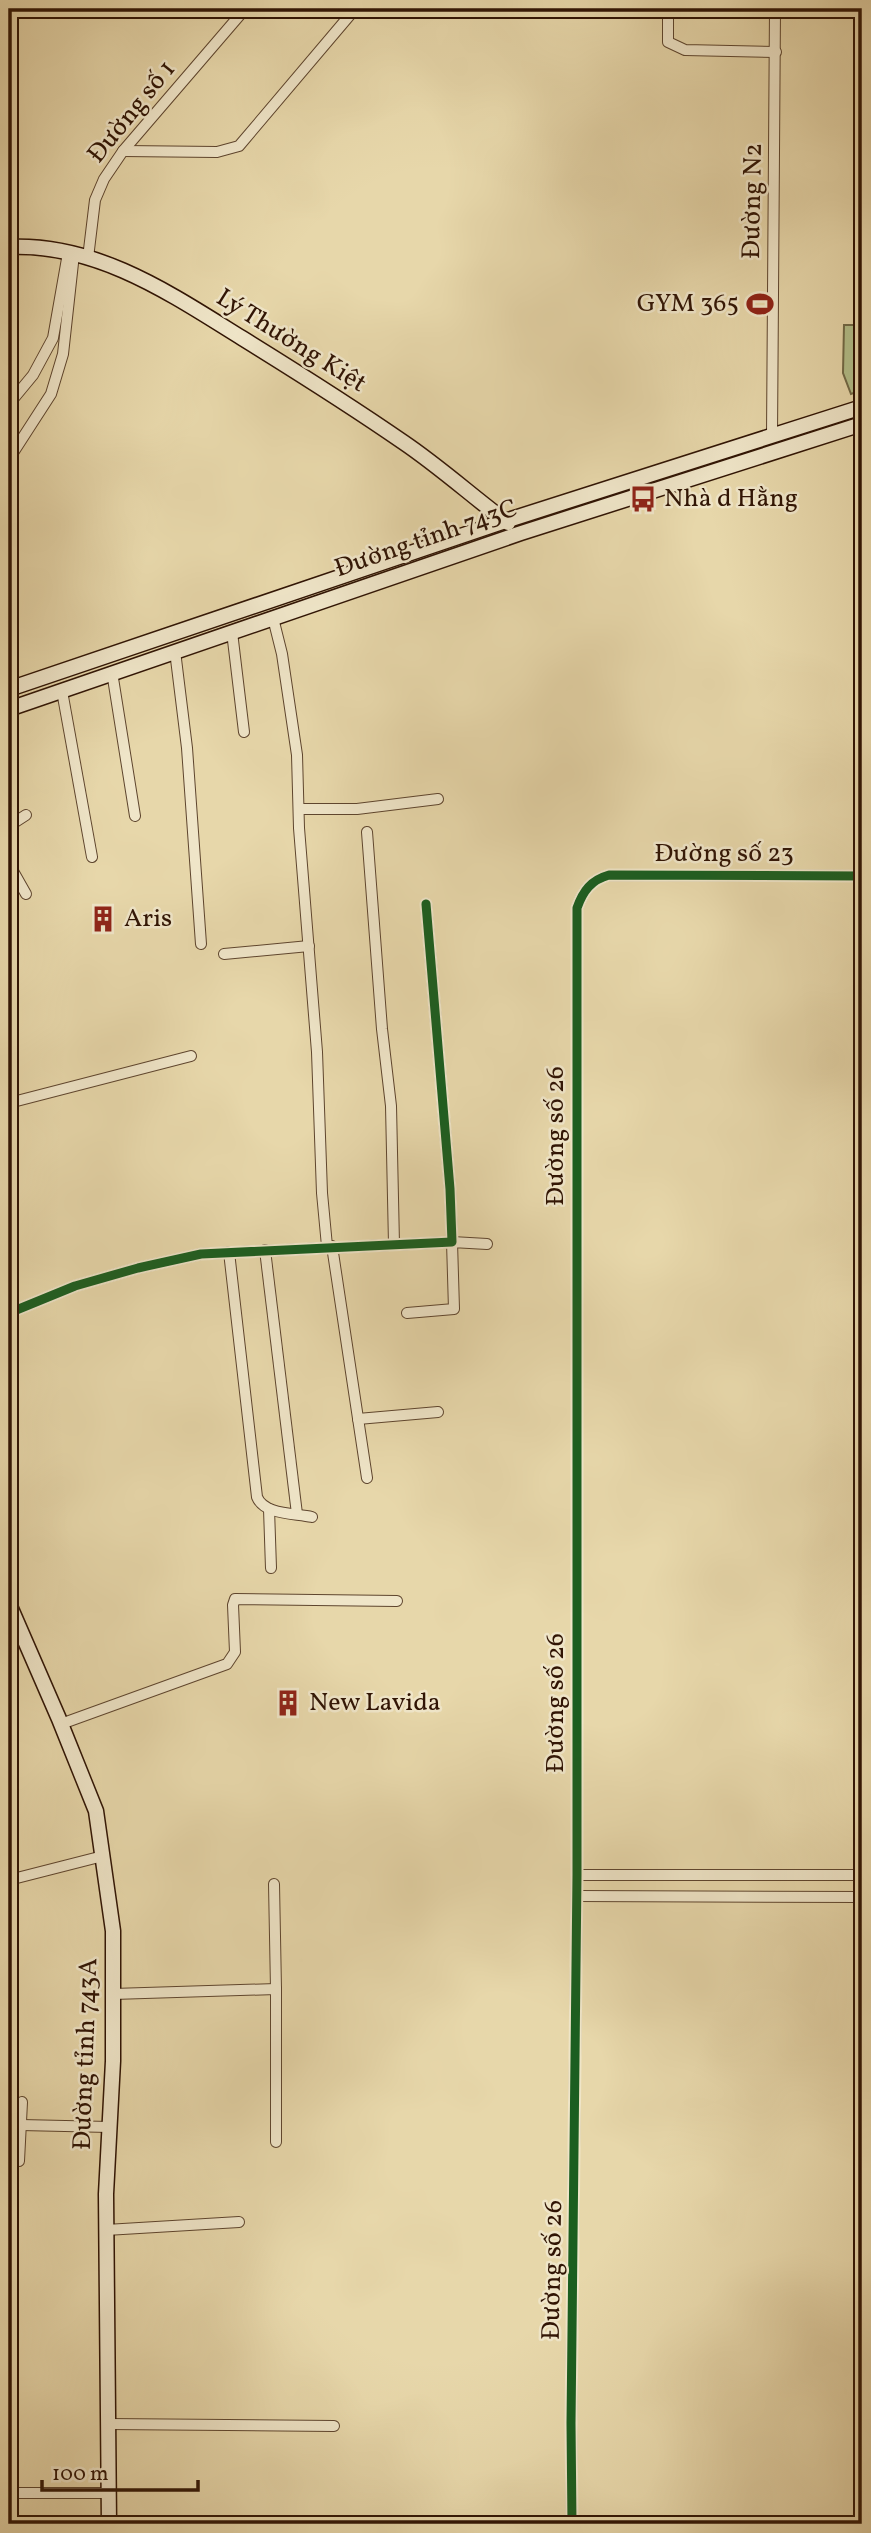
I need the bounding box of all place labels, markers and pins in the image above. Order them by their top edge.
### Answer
place label: GYM 365 [637,286,739,322]
sports icon: GYM 365 [745,289,775,319]
place label: Nhà d Hằng [664,481,798,517]
bus stop icon: Nhà d Hằng [628,484,658,514]
place label: Aris [124,901,172,937]
building icon: Aris [88,904,118,934]
place label: New Lavida [309,1685,441,1721]
building icon: New Lavida [273,1688,303,1718]

